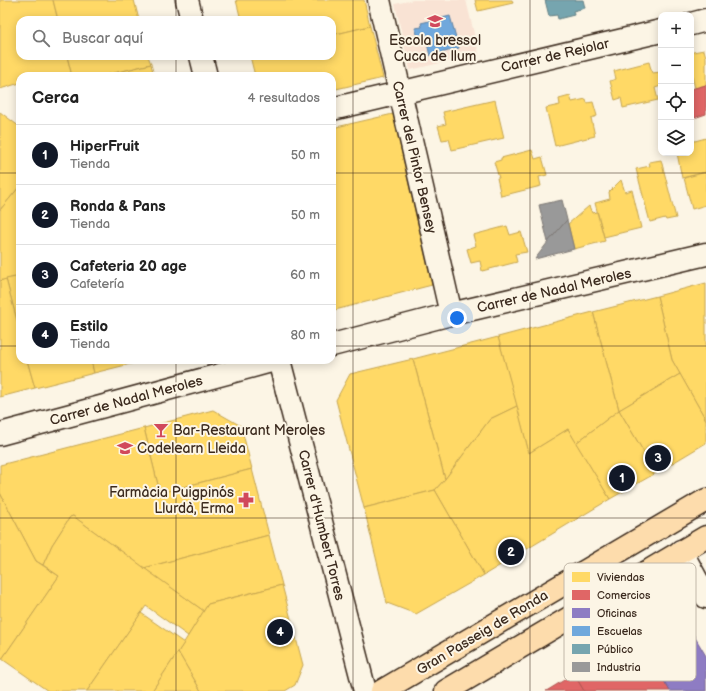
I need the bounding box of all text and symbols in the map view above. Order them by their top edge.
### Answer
school or university icon: Escola bressol Cuca de llum [426,12,444,30]
map controls [658,12,694,156]
button: + [658,12,694,48]
search box [16,16,336,60]
icon: search [30,27,52,49]
text: Buscar aquí [62,29,143,48]
place label: Escola bressol Cuca de llum [389,32,481,65]
street label: Carrer de Rejolar [499,35,612,76]
button: − [658,48,694,84]
street label: Carrer del Pintor Bensey [389,79,440,236]
button: locate [658,84,694,120]
text: Cerca [32,88,79,108]
text: 4 resultados [248,90,320,106]
button: layers [658,120,694,156]
text: HiperFruit [70,137,139,156]
text: 1 [42,147,48,163]
text: 50 m [291,147,320,163]
text: Tienda [70,156,110,172]
text: Ronda & Pans [70,197,166,216]
text: 2 [41,207,49,223]
text: 50 m [291,207,320,223]
text: Tienda [70,216,110,232]
text: Cafeteria 20 age [70,257,187,276]
street label: Carrer de Nadal Meroles [475,264,633,316]
text: 3 [41,267,49,283]
text: 60 m [290,267,320,283]
text: Cafetería [70,276,124,292]
your location [447,308,467,328]
text: Estilo [70,317,108,336]
text: 4 [41,327,49,343]
text: 80 m [291,327,320,343]
text: Tienda [70,336,110,352]
street label: Carrer de Nadal Meroles [48,372,205,429]
bar icon: Bar-Restaurant Meroles [152,421,170,439]
place label: Bar-Restaurant Meroles [173,422,325,439]
school or university icon: Codelearn Lleida [116,439,134,457]
place label: Codelearn Lleida [137,440,246,457]
pin: 3 [645,443,671,473]
street label: Carrer d'Humbert Torres [295,448,348,602]
pin: 1 [609,463,635,493]
place label: Farmàcia Puigpinós Llurdà, Erma [109,484,234,517]
pharmacy icon: Farmàcia Puigpinós Llurdà, Erma [237,491,255,509]
pin: 2 [498,537,524,567]
legend [564,563,696,681]
text: Viviendas [597,571,645,584]
street label: Gran Passeig de Ronda [414,586,551,678]
text: Comercios [597,589,651,602]
text: Oficinas [597,607,638,620]
pin: 4 [267,617,293,647]
text: Escuelas [597,625,643,638]
text: Público [597,643,633,656]
text: Industria [597,661,641,674]

